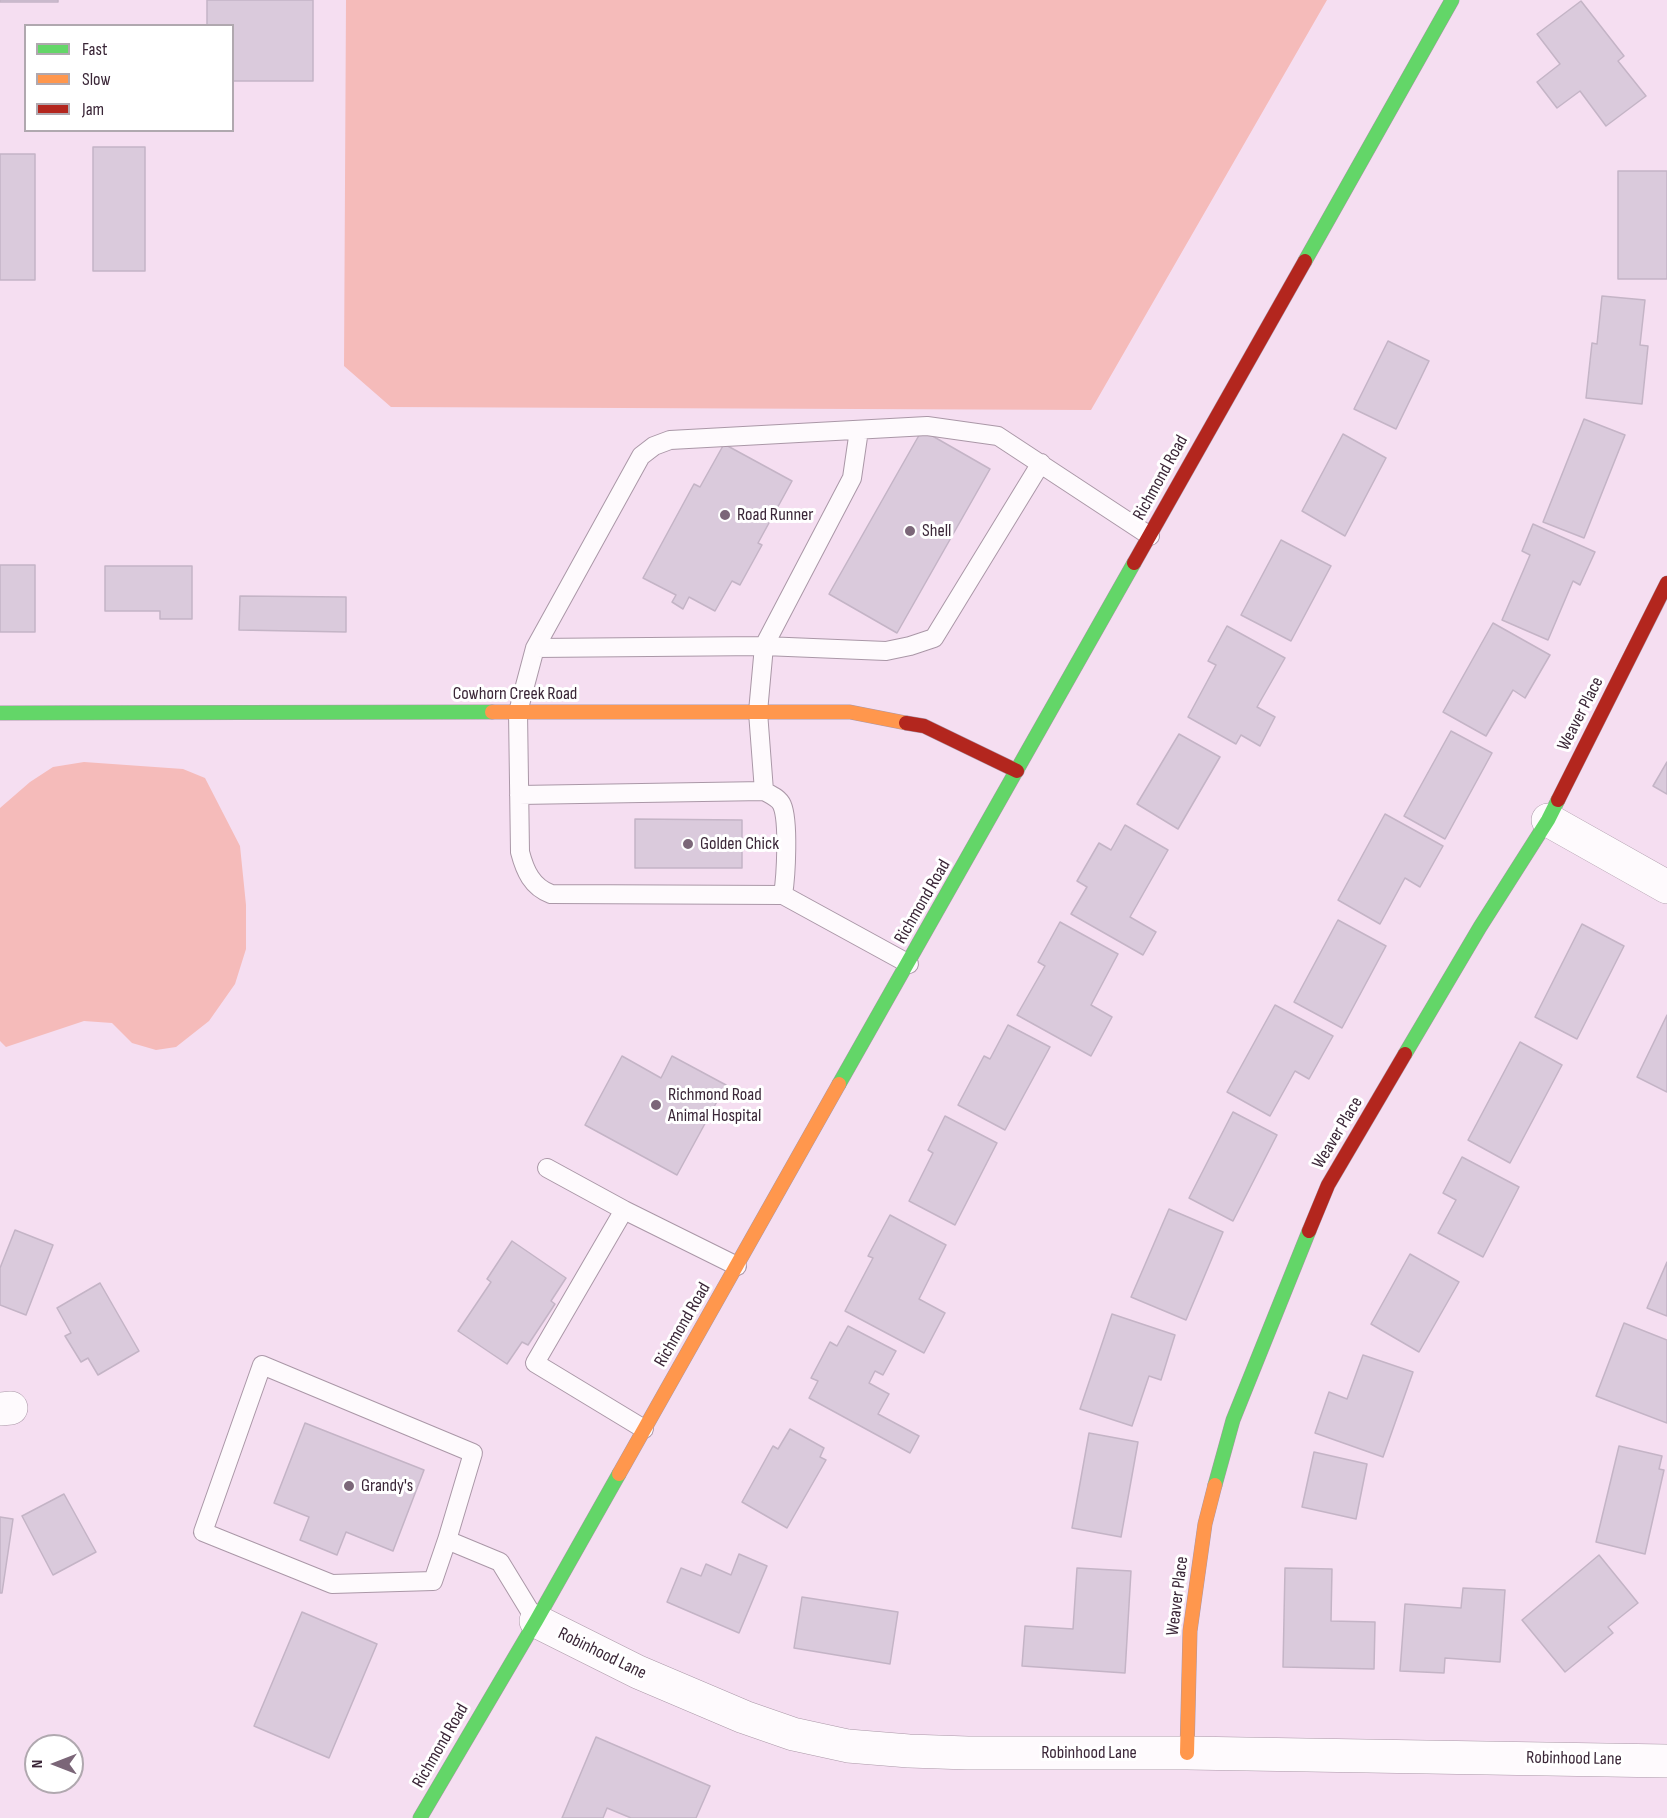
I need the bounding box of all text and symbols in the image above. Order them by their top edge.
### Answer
legend [24,24,234,132]
text: Fast [82,39,107,60]
text: Slow [82,69,111,90]
text: Jam [82,99,104,120]
street label: Richmond Road [1129,432,1193,524]
place label: Road Runner [737,504,813,526]
marker: Road Runner [718,508,732,522]
place label: Shell [922,520,951,542]
marker: Shell [903,524,917,538]
street label: Weaver Place [1553,674,1609,754]
street label: Cowhorn Creek Road [453,683,577,705]
place label: Golden Chick [700,833,779,855]
marker: Golden Chick [681,837,695,851]
street label: Richmond Road [890,856,956,948]
place label: Richmond Road Animal Hospital [668,1084,762,1126]
street label: Weaver Place [1308,1093,1368,1173]
marker: Richmond Road Animal Hospital [649,1098,663,1112]
street label: Richmond Road [650,1279,716,1371]
place label: Grandy's [361,1475,413,1497]
marker: Grandy's [342,1479,356,1493]
street label: Weaver Place [1162,1555,1194,1637]
street label: Robinhood Lane [554,1623,650,1685]
street label: Richmond Road [408,1700,474,1792]
north arrow [24,1734,84,1794]
street label: Robinhood Lane [1041,1742,1137,1764]
street label: Robinhood Lane [1526,1747,1622,1771]
text: N [28,1760,47,1768]

